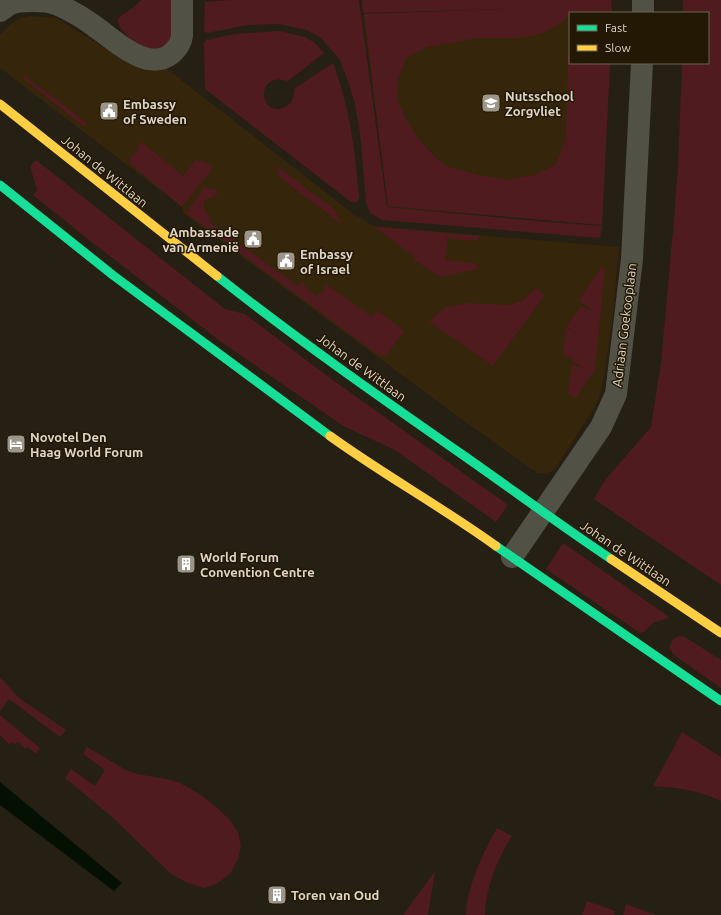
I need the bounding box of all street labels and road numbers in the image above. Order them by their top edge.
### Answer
street label: Johan de Wittlaan [59,132,151,210]
street label: Adriaan Goekooplaan [609,262,639,388]
street label: Johan de Wittlaan [315,330,409,404]
street label: Johan de Wittlaan [578,518,674,588]

